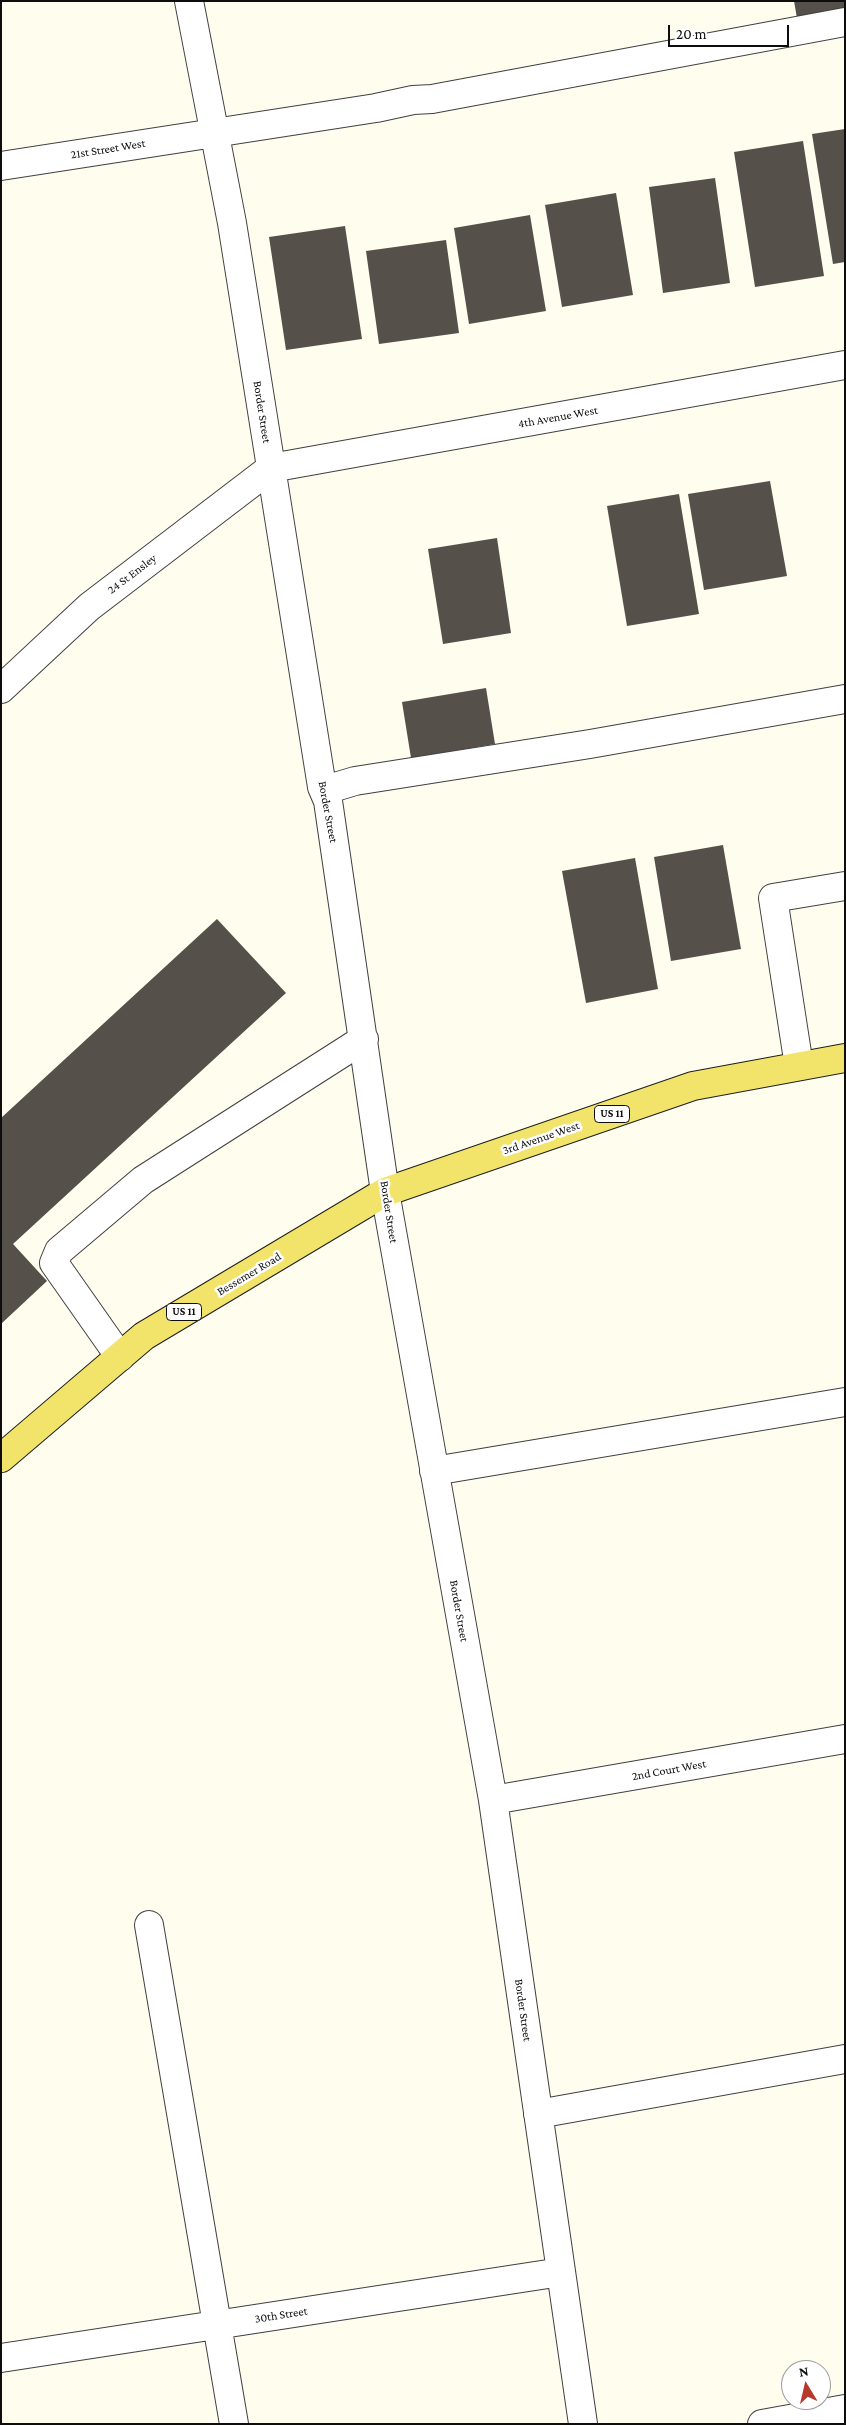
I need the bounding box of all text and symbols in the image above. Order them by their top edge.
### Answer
scale bar [671,15,792,47]
text: 20 m [676,26,707,42]
street label: 21st Street West [70,136,146,162]
street label: Border Street [250,380,274,444]
street label: 4th Avenue West [517,403,599,431]
street label: 24 St Ensley [105,551,159,597]
street label: Border Street [315,780,341,844]
road number: US 11 [594,1106,630,1122]
street label: 3rd Avenue West [501,1118,581,1158]
street label: Border Street [377,1180,401,1244]
street label: Bessemer Road [214,1249,284,1299]
road number: US 11 [166,1304,202,1320]
street label: Border Street [446,1579,472,1643]
street label: 2nd Court West [631,1756,707,1784]
street label: Border Street [512,1978,534,2042]
street label: 30th Street [254,2304,308,2326]
north arrow [781,2360,831,2410]
text: N [798,2363,810,2380]

